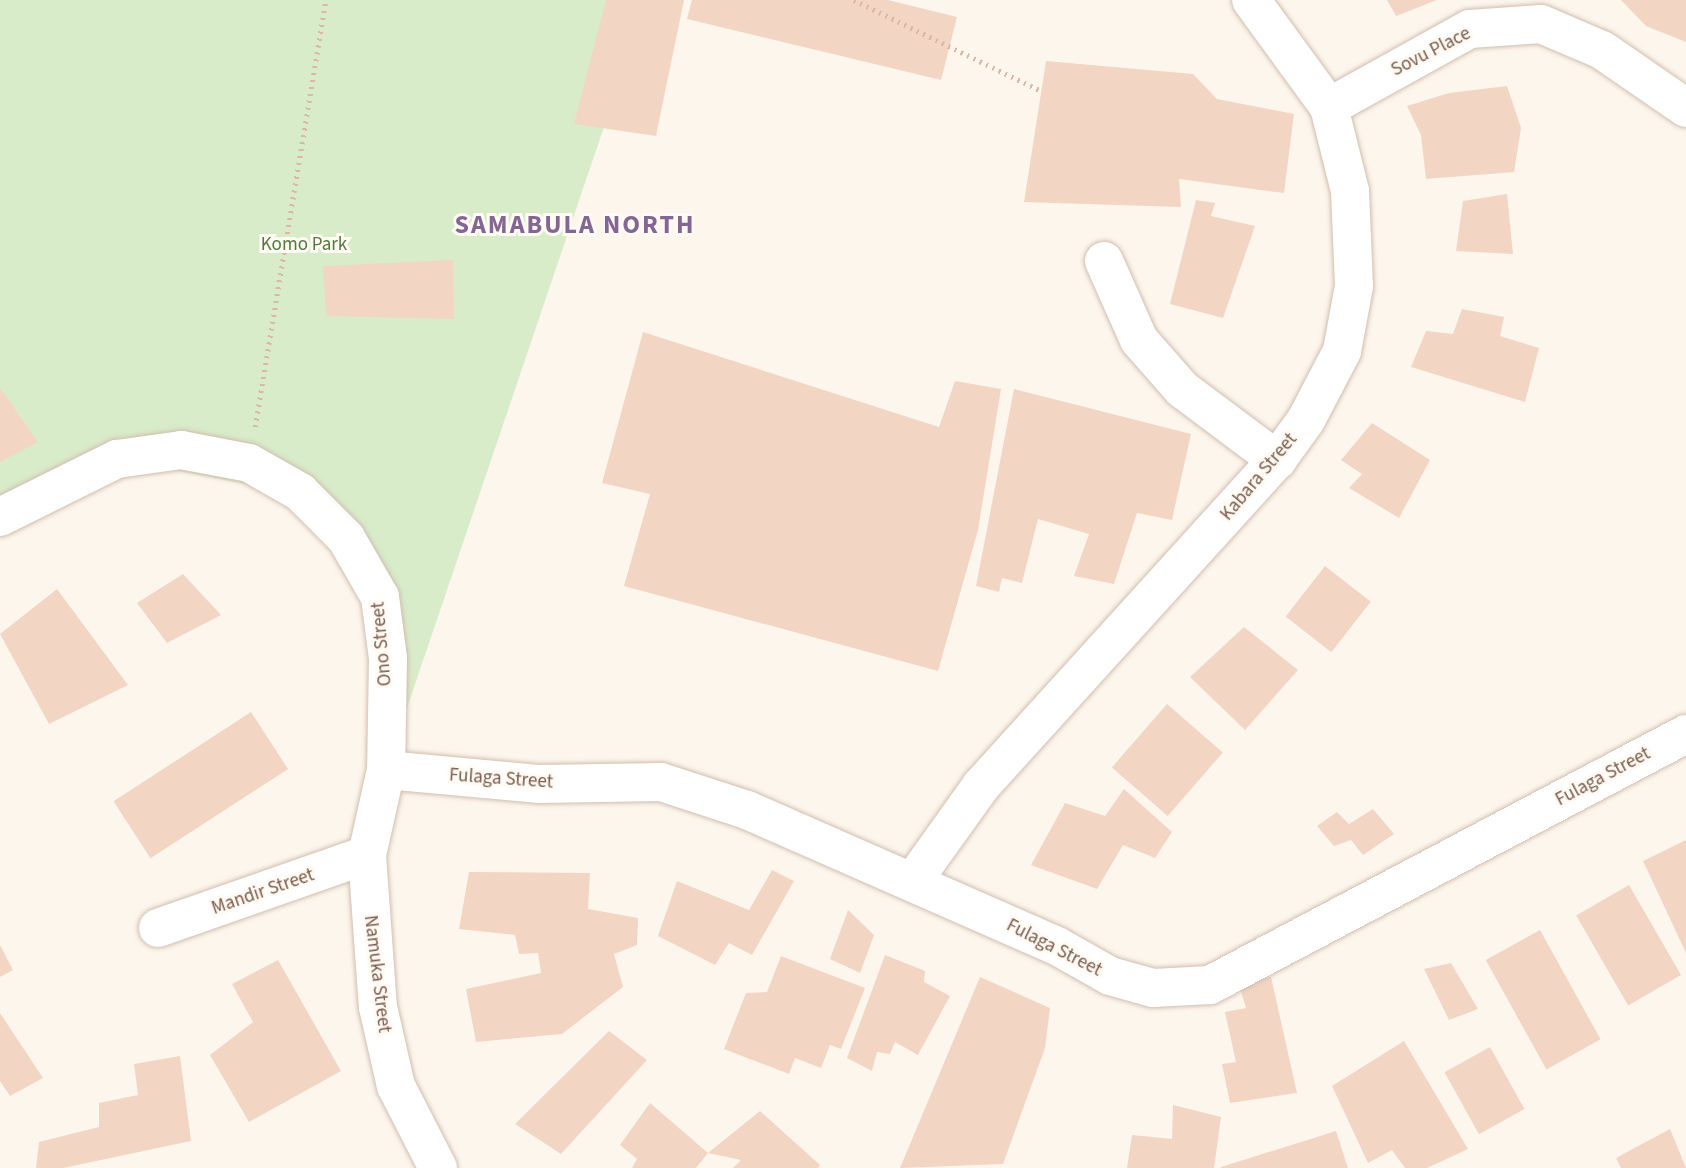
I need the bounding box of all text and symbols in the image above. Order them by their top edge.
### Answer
street label: Sovu Place [1387,22,1475,82]
district label: SAMABULA NORTH [456,209,694,241]
park label: Komo Park [261,234,347,256]
street label: Kabara Street [1216,428,1302,526]
street label: Ono Street [367,601,397,687]
street label: Fulaga Street [1552,743,1654,811]
street label: Fulaga Street [448,764,554,794]
street label: Mandir Street [209,864,317,920]
street label: Namuka Street [358,914,396,1034]
street label: Fulaga Street [1002,914,1106,982]

